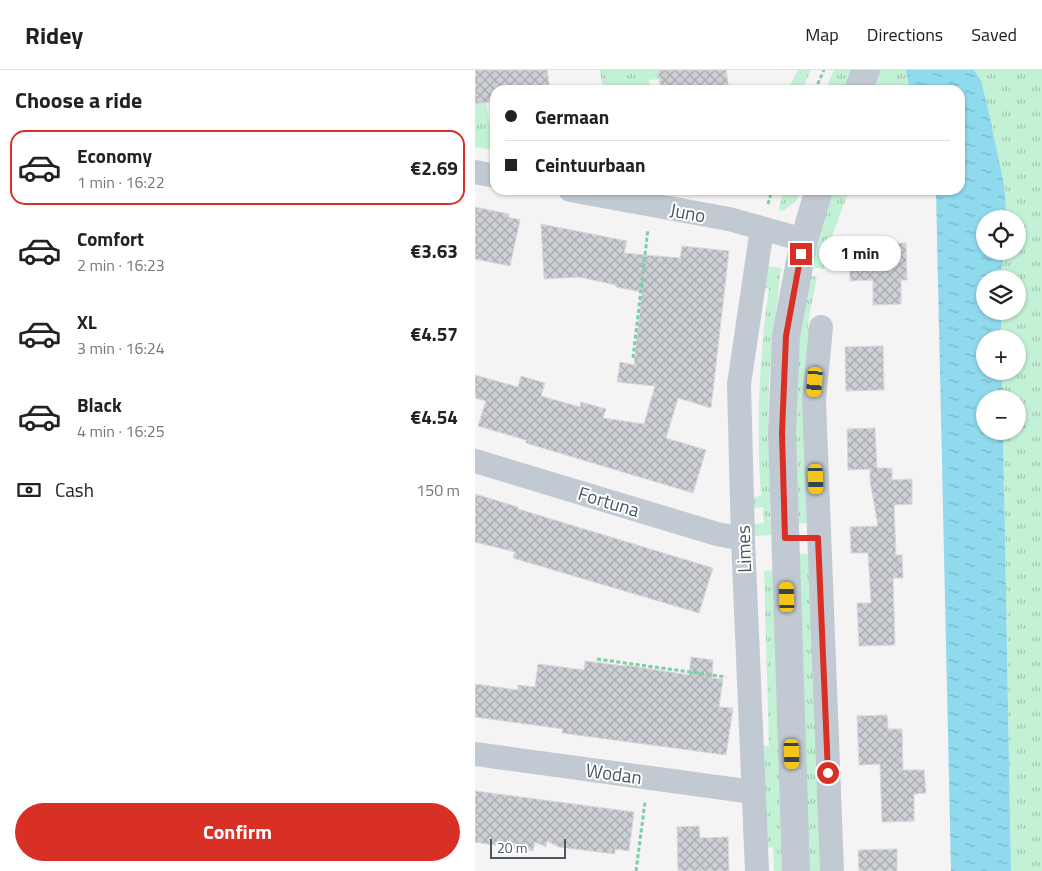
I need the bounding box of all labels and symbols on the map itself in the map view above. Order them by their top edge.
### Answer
street label: Juno [668,194,708,230]
callout: 1 min [819,236,901,272]
route end [790,243,812,265]
car [806,366,823,398]
car [807,464,824,494]
street label: Fortuna [575,478,644,524]
street label: Limes [728,525,758,573]
car [778,582,795,612]
car [783,739,800,769]
street label: Wodan [584,755,644,791]
route start [817,762,839,784]
scale bar [490,836,566,859]

